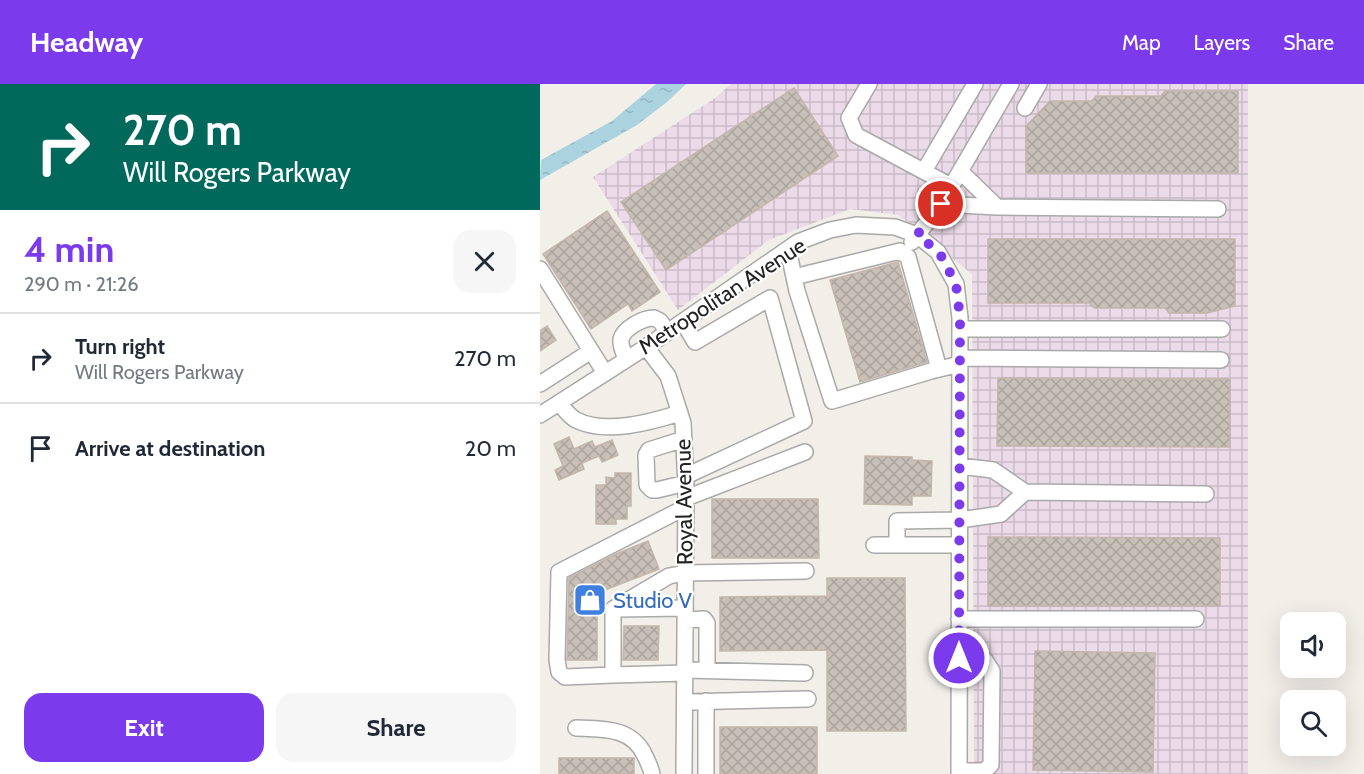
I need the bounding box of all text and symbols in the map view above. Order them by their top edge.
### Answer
text: Headway [30,25,143,59]
text: Map [1122,30,1161,55]
text: Layers [1194,30,1250,55]
text: Share [1283,30,1334,55]
text: 270 m [123,104,242,156]
icon: right [24,108,102,186]
text: Will Rogers Parkway [123,156,351,189]
pin [915,178,966,229]
icon: arrive [924,187,957,220]
text: 4 min [24,227,114,271]
button: close [453,230,516,293]
street label: Metropolitan Avenue [633,232,811,360]
text: 290 m · 21:26 [24,272,139,296]
text: Turn right [75,333,165,360]
icon: right [24,342,57,375]
text: 270 m [454,345,516,372]
text: Will Rogers Parkway [75,360,244,384]
icon: arrive [24,432,57,465]
text: Arrive at destination [75,435,265,462]
text: 20 m [465,435,516,462]
street label: Royal Avenue [669,439,699,565]
shop icon: Studio V [572,582,608,618]
place label: Studio V [613,587,692,614]
map controls [1280,612,1346,756]
button: sound [1280,612,1346,678]
position arrow [927,626,991,690]
button: search [1280,690,1346,756]
button: Exit [24,693,264,762]
button: Share [276,693,516,762]

